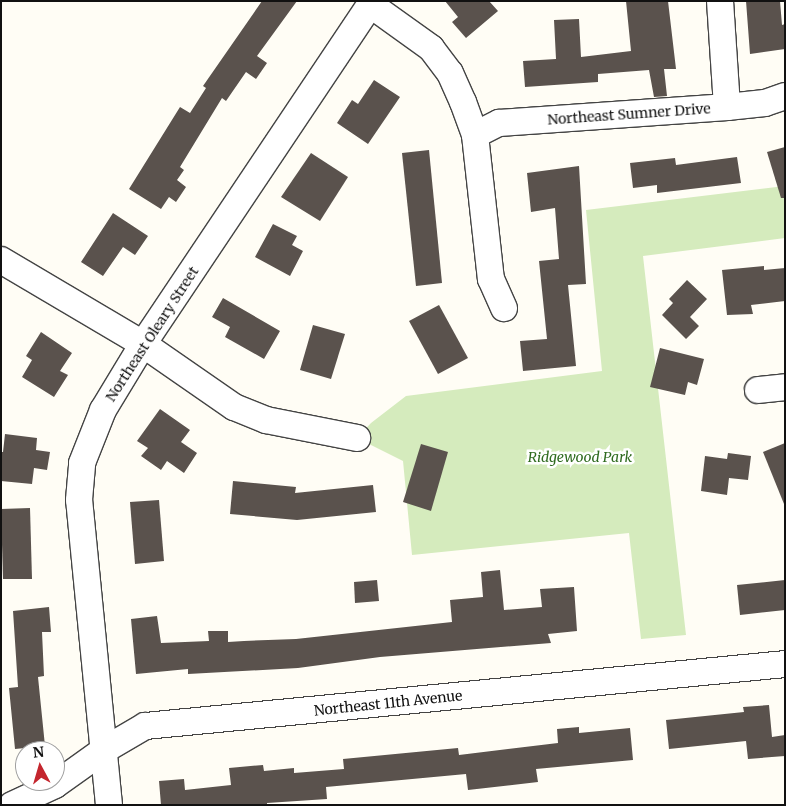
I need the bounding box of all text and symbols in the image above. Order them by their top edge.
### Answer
street label: Northeast Sumner Drive [547,100,711,128]
street label: Northeast Oleary Street [102,263,202,405]
park label: Ridgewood Park [528,449,632,465]
street label: Northeast 11th Avenue [313,687,463,719]
north arrow [15,741,65,791]
text: N [32,743,45,762]

